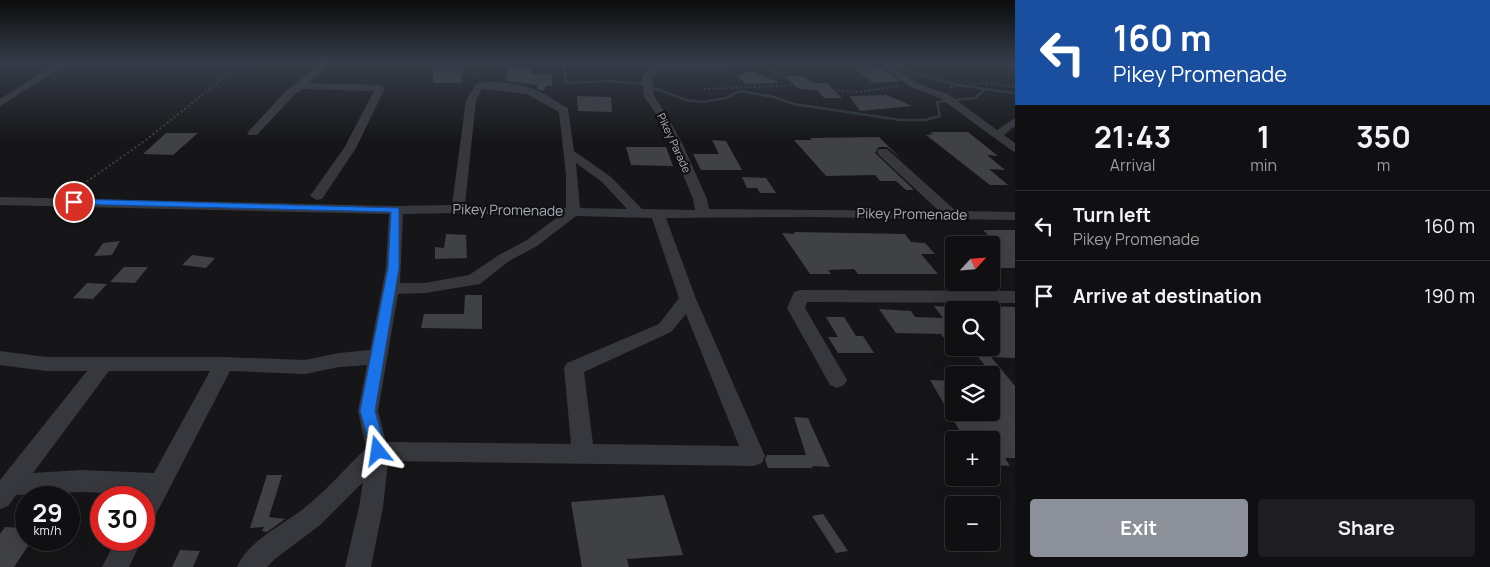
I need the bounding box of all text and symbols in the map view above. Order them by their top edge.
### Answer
text: 160 m [1113,14,1212,62]
icon: left [1030,20,1095,85]
text: Pikey Promenade [1113,59,1287,89]
street label: Pikey Parade [654,111,695,176]
text: 21:43 [1094,116,1171,157]
text: 1 [1257,116,1270,157]
text: 350 [1356,116,1411,157]
text: Arrival [1110,154,1155,176]
text: min [1250,154,1277,176]
text: m [1377,154,1390,176]
pin [53,181,95,223]
icon: arrive [60,188,88,216]
street label: Pikey Promenade [452,199,564,220]
text: Turn left [1073,202,1151,228]
street label: Pikey Promenade [856,203,968,224]
icon: left [1030,212,1058,240]
text: 160 m [1424,213,1475,239]
text: Pikey Promenade [1073,228,1200,250]
north arrow [945,236,1000,291]
map controls [945,236,1000,551]
icon: arrive [1030,282,1058,310]
text: Arrive at destination [1073,283,1262,309]
text: 190 m [1424,283,1475,309]
button: search [945,301,1000,356]
button: layers [945,366,1000,421]
position arrow [351,424,403,476]
button: + [945,431,1000,486]
speed limit sign: 30 [90,486,155,551]
text: 29 [32,495,63,530]
button: − [945,496,1000,551]
button: Exit [1030,499,1248,557]
button: Share [1258,499,1475,557]
text: km/h [34,522,61,539]

